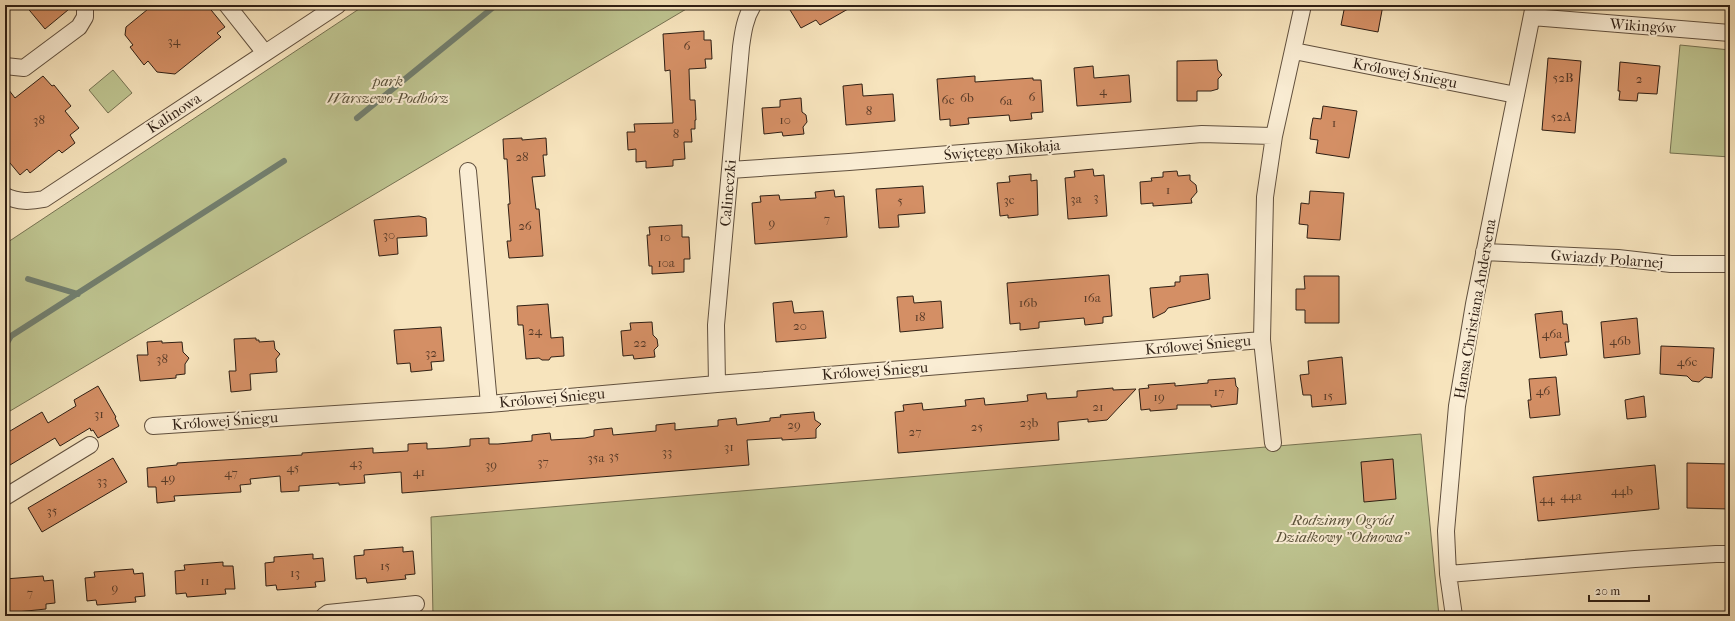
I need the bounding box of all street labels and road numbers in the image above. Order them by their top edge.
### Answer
street label: Wikingów [1608,15,1678,37]
street label: Królowej Śniegu [1351,54,1459,92]
street label: Kalinowa [144,88,205,137]
street label: Świętego Mikołaja [943,136,1062,164]
street label: Calineczki [716,158,740,227]
street label: Hansa Christiana Andersena [1450,216,1500,400]
street label: Gwiazdy Polarnej [1550,246,1664,272]
street label: Królowej Śniegu [1144,331,1252,359]
street label: Królowej Śniegu [821,358,929,384]
street label: Królowej Śniegu [498,384,606,412]
street label: Królowej Śniegu [171,408,279,434]

